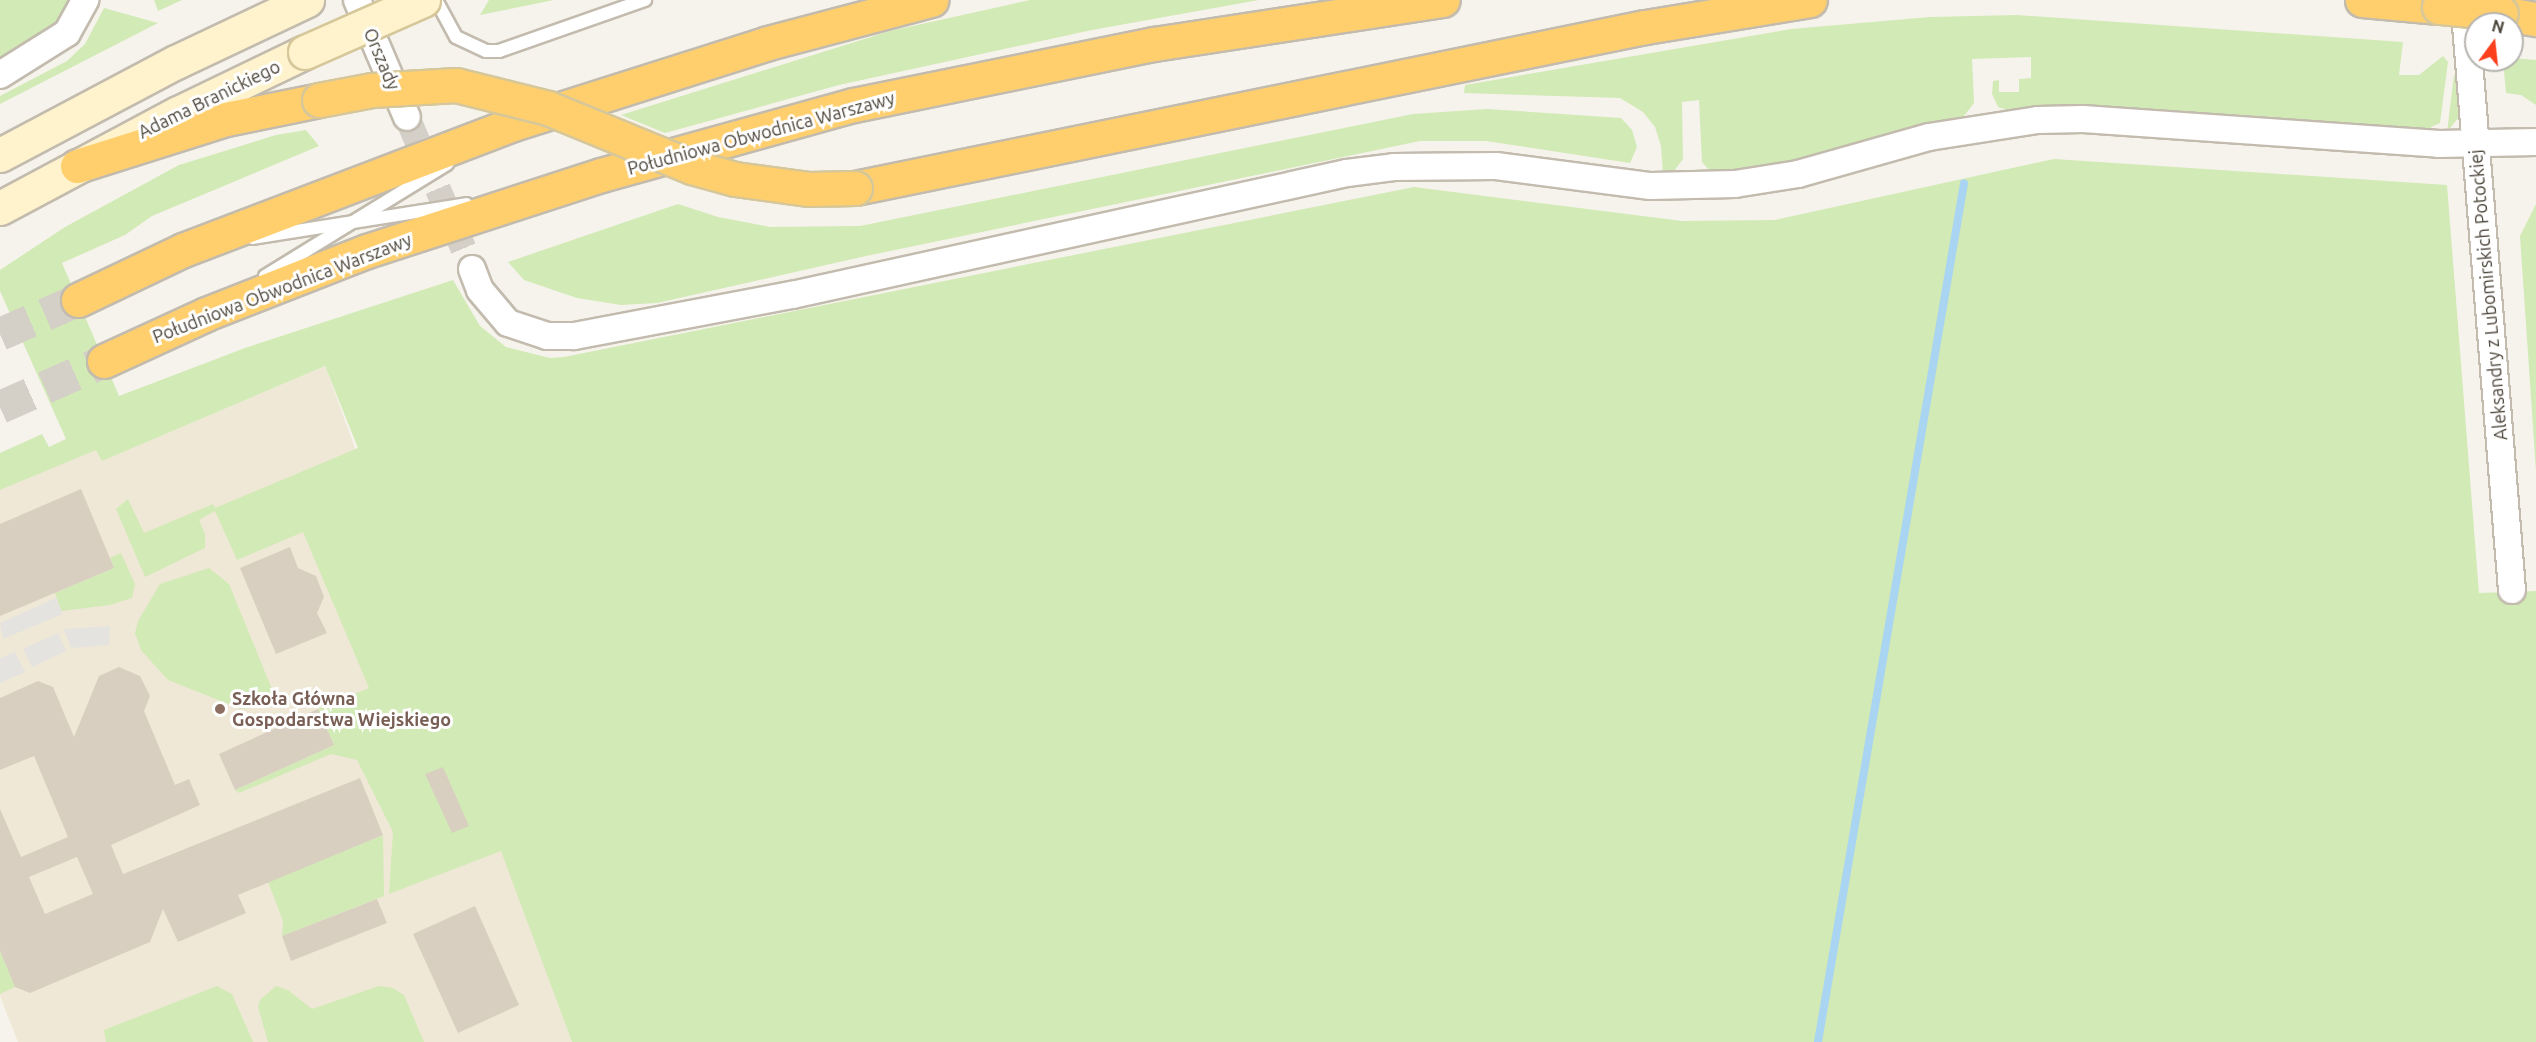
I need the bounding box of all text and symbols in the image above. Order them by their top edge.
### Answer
north arrow [2464,12,2524,72]
text: N [2490,16,2506,37]
street label: Orszady [359,25,405,93]
street label: Adama Branickiego [135,55,283,143]
street label: Południowa Obwodnica Warszawy [625,87,897,179]
street label: Aleksandry z Lubomirskich Potockiej [2465,149,2511,441]
street label: Południowa Obwodnica Warszawy [149,229,415,347]
place label: Szkoła Główna Gospodarstwa Wiejskiego [232,688,451,730]
marker: Szkoła Główna Gospodarstwa Wiejskiego [213,702,227,716]

